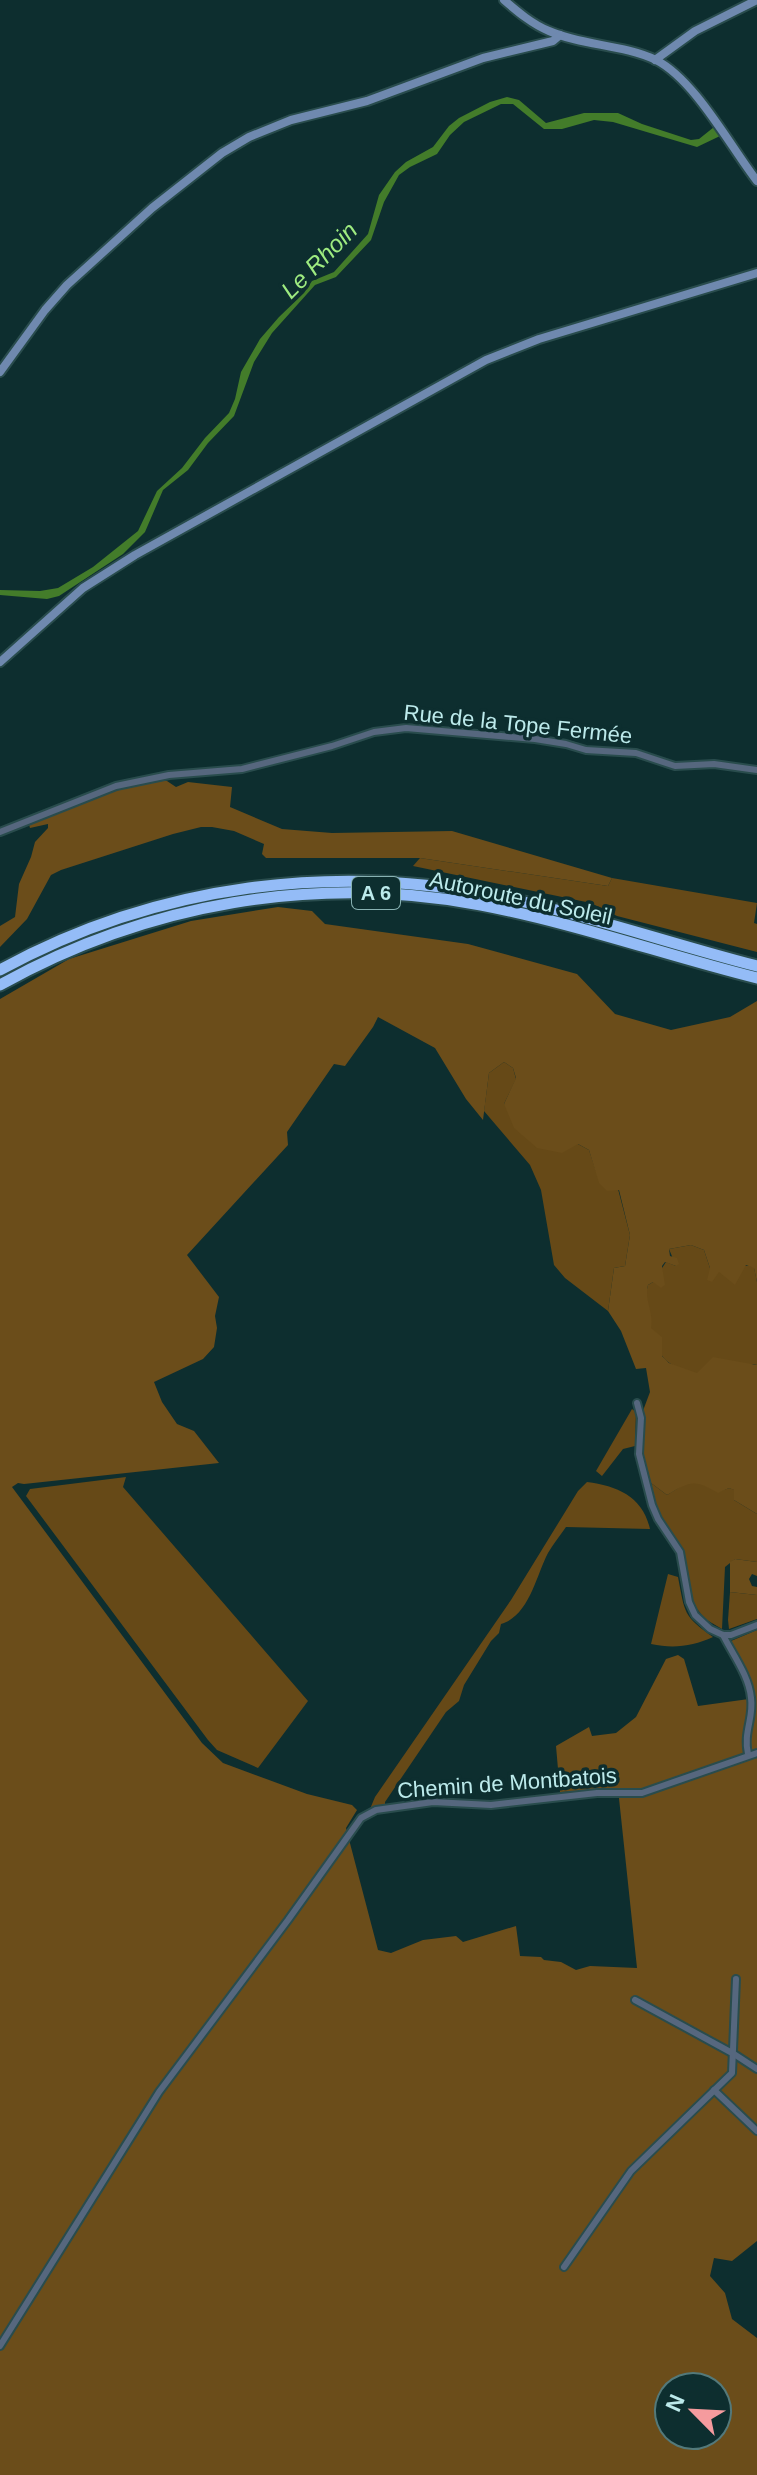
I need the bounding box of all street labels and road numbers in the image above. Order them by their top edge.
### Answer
street label: Rue de la Tope Fermée [403,700,633,748]
street label: Autoroute du Soleil [427,866,615,930]
road number: A 6 [352,877,400,909]
street label: Chemin de Montbatois [396,1763,618,1803]

